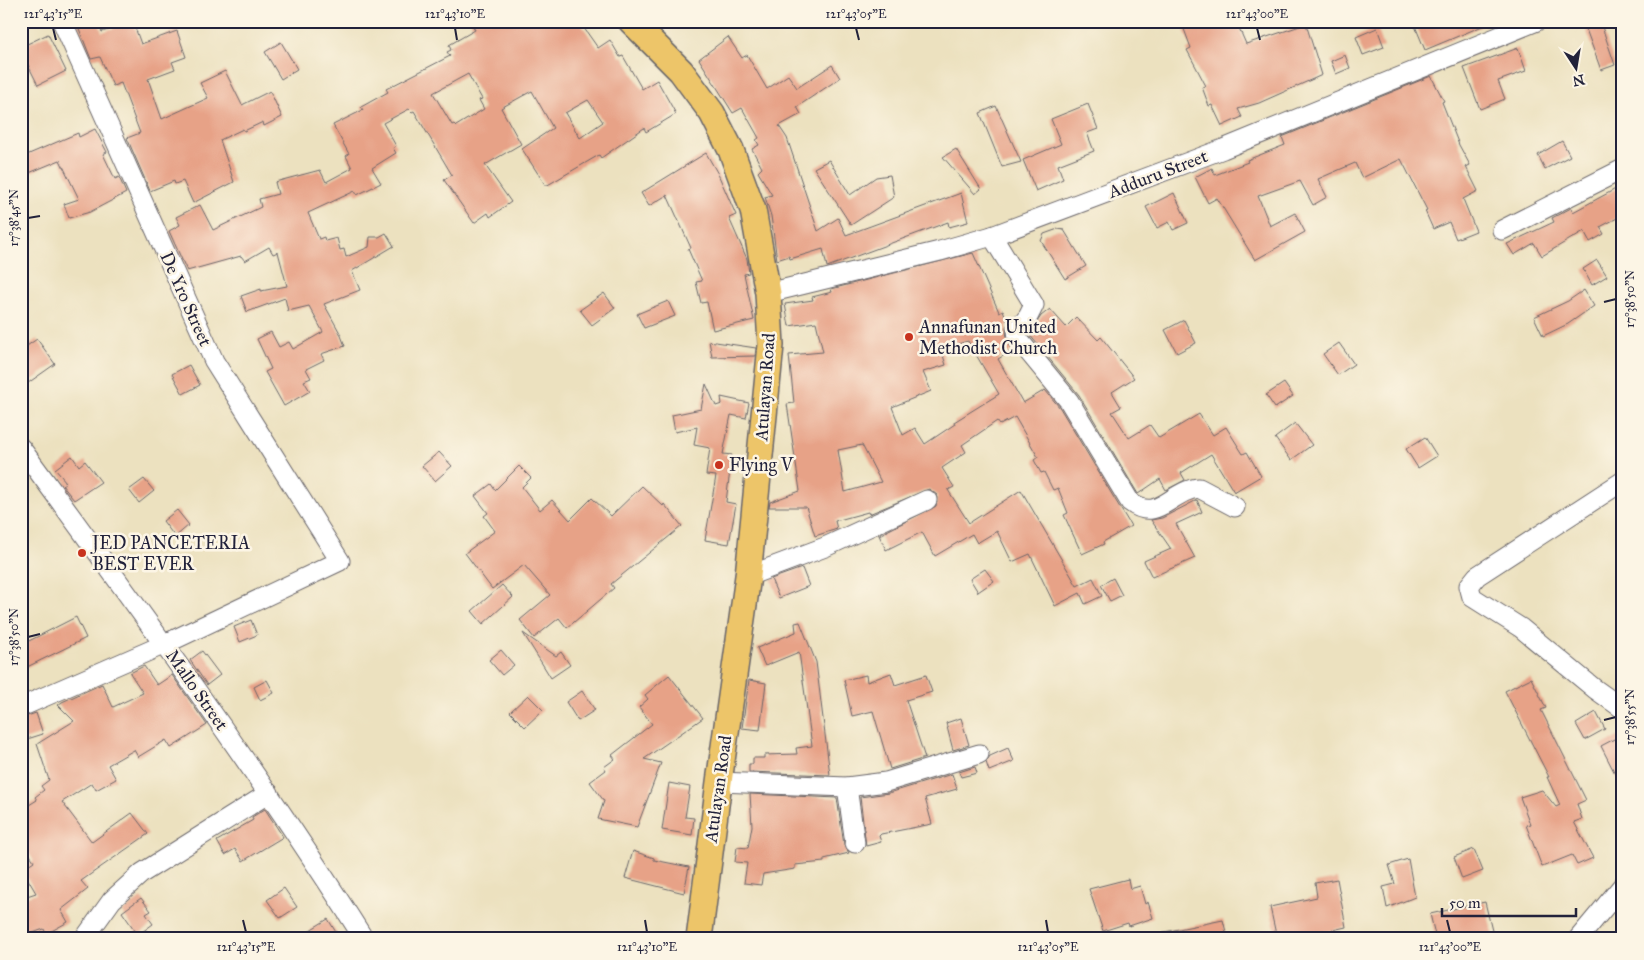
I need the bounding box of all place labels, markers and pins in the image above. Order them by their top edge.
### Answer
place label: Annafunan United Methodist Church [918,316,1057,359]
marker: Annafunan United Methodist Church [903,331,915,343]
place label: Flying V [729,454,795,477]
marker: Flying V [713,459,725,471]
place label: JED PANCETERIA BEST EVER [90,532,250,575]
marker: JED PANCETERIA BEST EVER [76,547,88,559]

